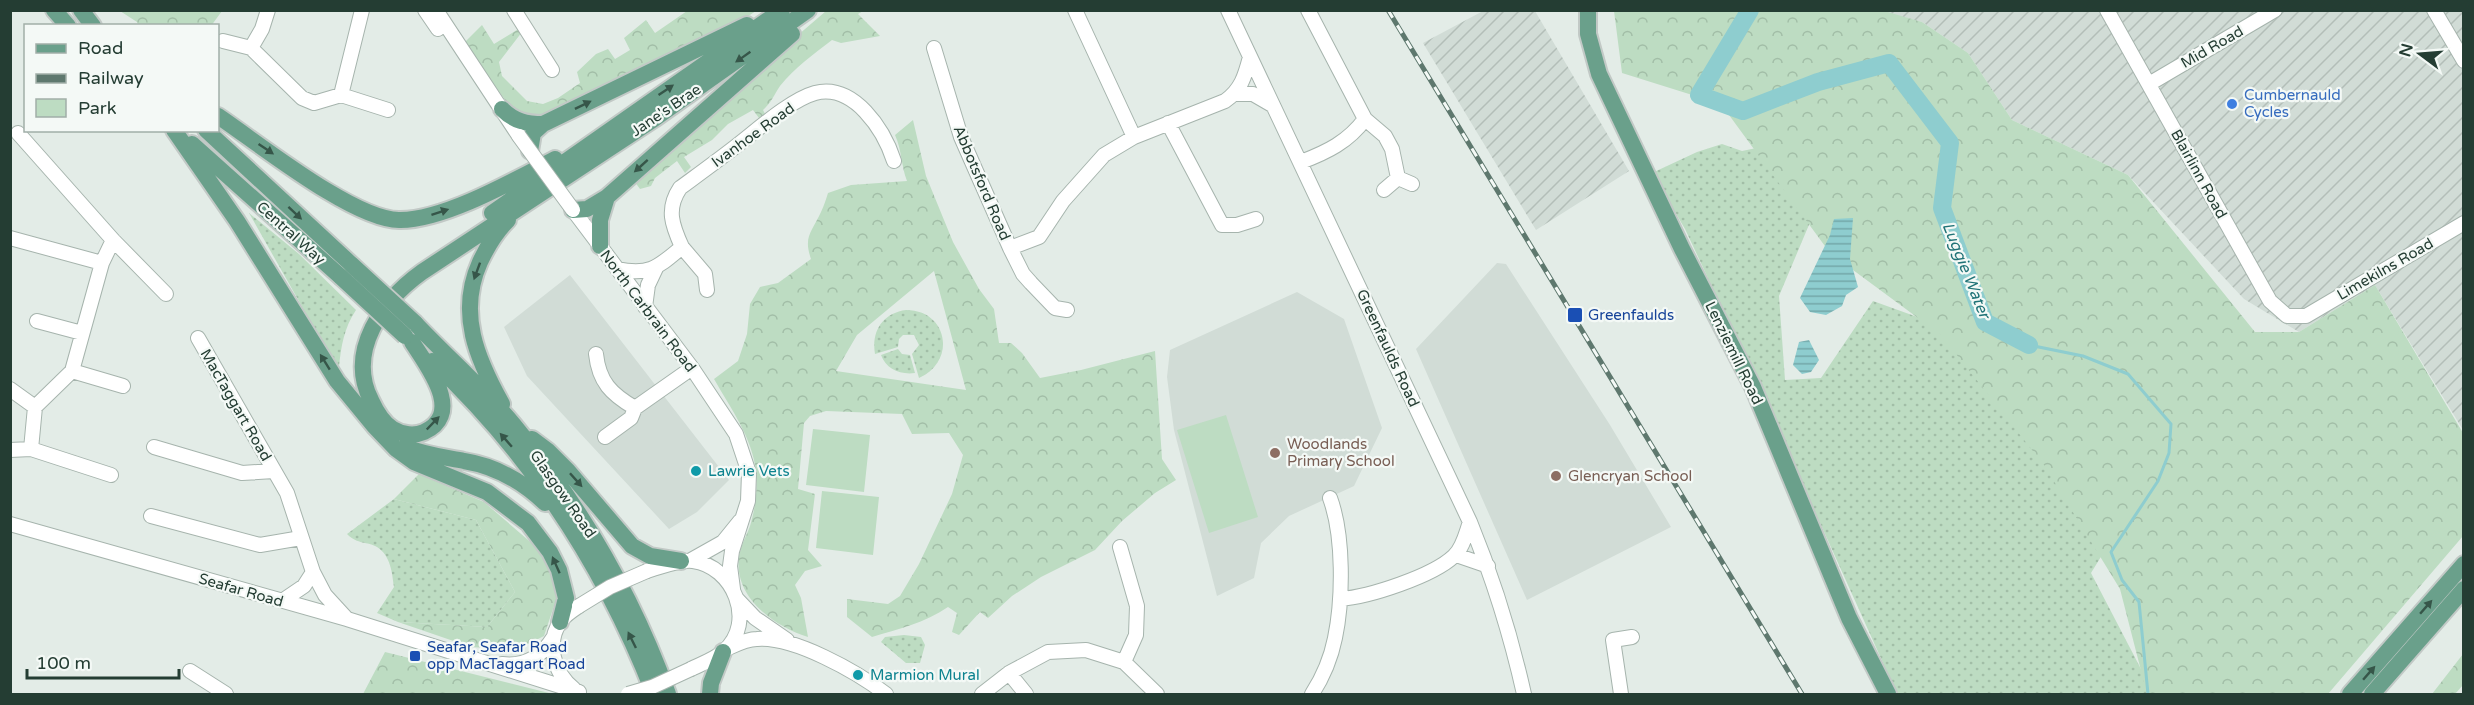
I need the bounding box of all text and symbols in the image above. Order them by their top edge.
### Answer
street label: Mid Road [2178,22,2246,72]
legend [24,24,219,132]
north arrow [2390,24,2450,84]
text: Road [78,37,123,59]
text: N [2395,41,2418,59]
one-way arrow [736,51,752,63]
text: Railway [78,67,144,89]
street label: Jane's Brae [628,80,704,140]
one-way arrow [658,85,675,96]
place label: Cumbernauld Cycles [2244,86,2341,121]
text: Park [78,97,117,119]
marker: Cumbernauld Cycles [2225,97,2239,111]
street label: Ivanhoe Road [708,99,798,171]
one-way arrow [575,100,592,109]
street label: Abbotsford Road [950,123,1014,243]
street label: Blairlinn Road [2167,126,2231,222]
one-way arrow [258,143,274,154]
one-way arrow [633,159,648,173]
street label: Central Way [253,198,329,268]
one-way arrow [288,206,303,220]
one-way arrow [431,207,449,216]
water label: Luggie Water [1938,219,1995,323]
street label: Limekilns Road [2334,234,2436,304]
street label: North Carbrain Road [596,246,700,376]
one-way arrow [471,262,481,280]
street label: Greenfaulds Road [1353,286,1423,410]
street label: Lenziemill Road [1701,298,1767,408]
marker: Greenfaulds [1566,306,1584,324]
place label: Greenfaulds [1588,306,1674,324]
street label: MacTaggart Road [197,346,275,464]
one-way arrow [319,354,331,370]
one-way arrow [426,416,440,430]
one-way arrow [500,433,513,448]
place label: Woodlands Primary School [1287,435,1395,470]
marker: Woodlands Primary School [1268,446,1282,460]
street label: Glasgow Road [526,447,600,541]
place label: Lawrie Vets [708,462,790,480]
marker: Lawrie Vets [689,464,703,478]
place label: Glencryan School [1568,467,1692,485]
marker: Glencryan School [1549,469,1563,483]
one-way arrow [569,472,582,487]
one-way arrow [551,556,561,574]
street label: Seafar Road [197,569,285,611]
one-way arrow [2419,599,2432,615]
one-way arrow [627,632,636,649]
place label: Seafar, Seafar Road opp MacTaggart Road [427,638,585,673]
scale bar [27,642,178,680]
marker: Seafar, Seafar Road opp MacTaggart Road [408,649,422,663]
text: 100 m [36,652,91,674]
place label: Marmion Mural [870,666,980,684]
one-way arrow [2362,666,2375,681]
marker: Marmion Mural [851,668,865,682]

